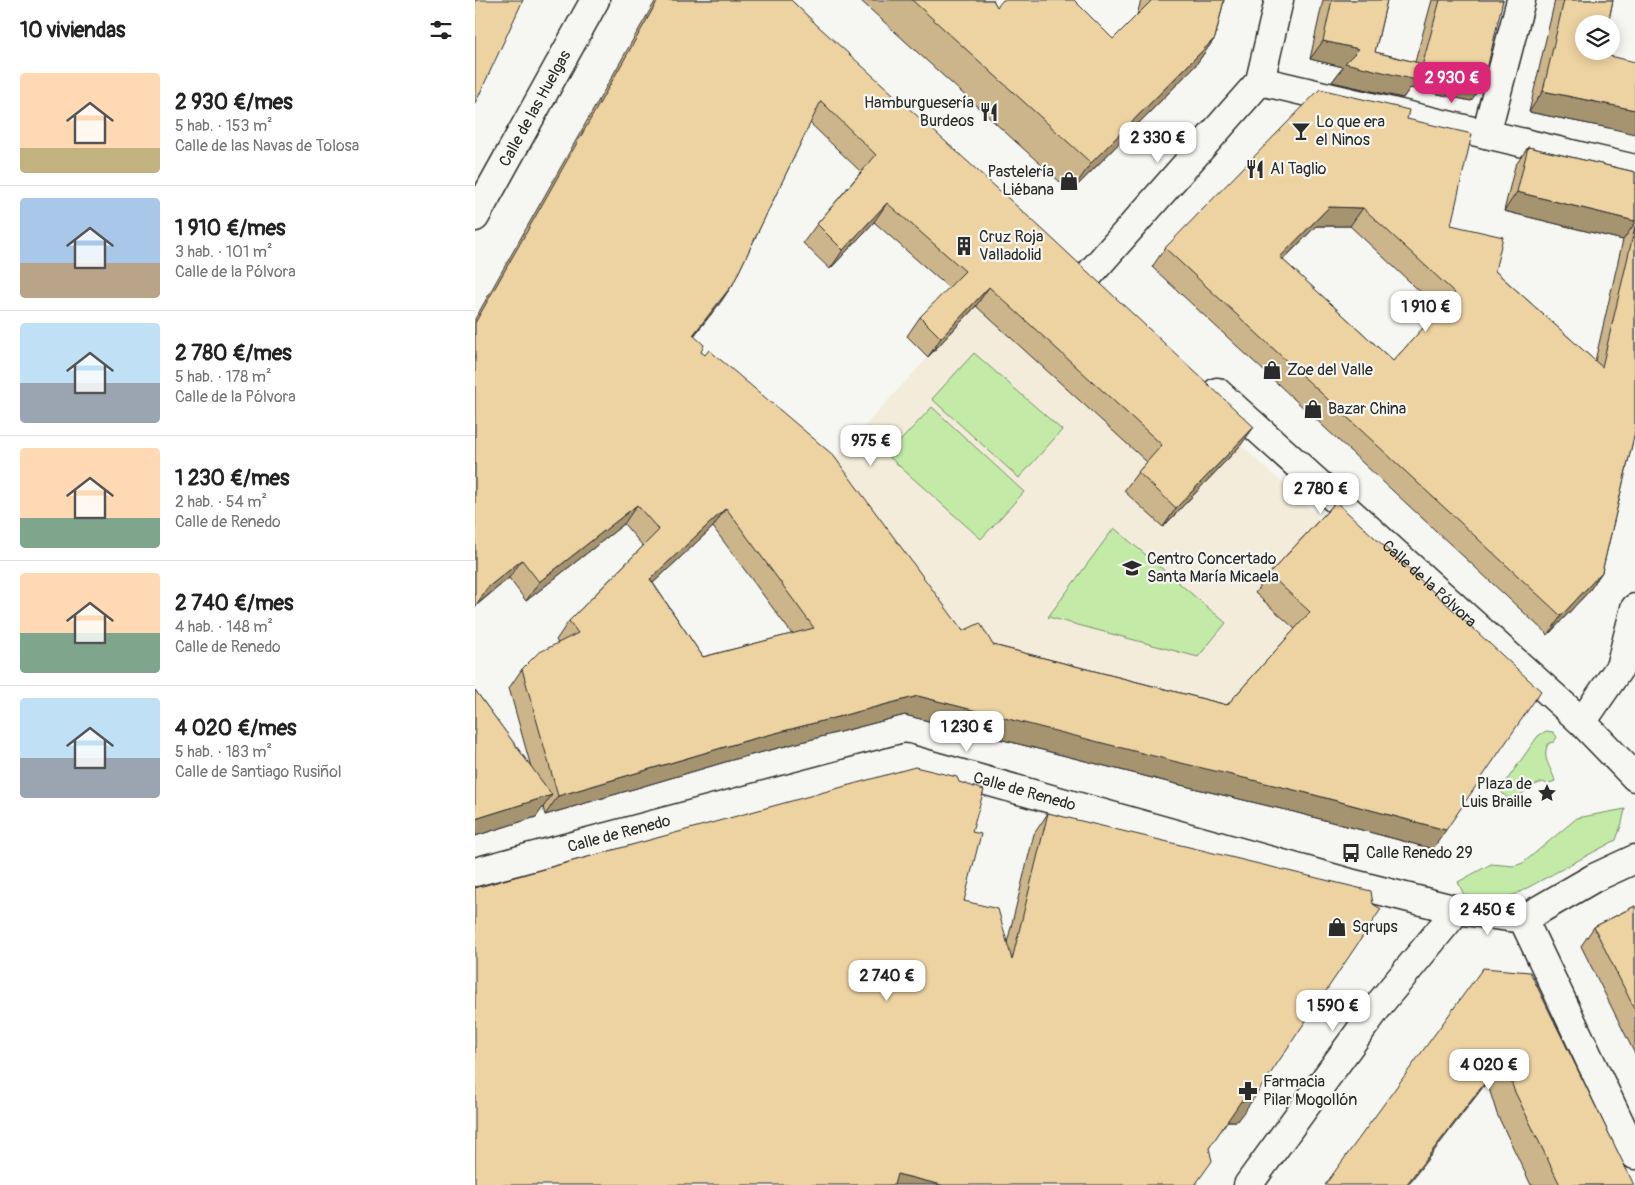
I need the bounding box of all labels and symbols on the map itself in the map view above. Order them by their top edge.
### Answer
street label: Calle de las Huelgas [495,47,575,170]
pin: 2 930 € [1406,62,1498,104]
place label: Hamburguesería Burdeos [864,93,974,131]
restaurant icon: Hamburguesería Burdeos [978,101,1000,123]
place label: Lo que era el Ninos [1316,112,1385,150]
bar icon: Lo que era el Ninos [1290,120,1312,142]
pin: 2 330 € [1112,121,1204,164]
restaurant icon: Al Taglio [1244,158,1266,180]
place label: Al Taglio [1270,159,1327,179]
place label: Pastelería Liébana [988,162,1054,200]
shop icon: Pastelería Liébana [1058,170,1080,192]
place label: Cruz Roja Valladolid [979,227,1043,265]
building icon: Cruz Roja Valladolid [953,235,975,257]
pin: 1 910 € [1380,290,1472,333]
shop icon: Zoe del Valle [1261,359,1283,381]
place label: Zoe del Valle [1287,360,1373,380]
shop icon: Bazar China [1302,398,1324,420]
place label: Bazar China [1328,399,1406,419]
pin: 975 € [836,424,906,467]
pin: 2 780 € [1275,472,1367,515]
street label: Calle de la Pólvora [1378,536,1481,632]
place label: Centro Concertado Santa María Micaela [1147,549,1279,587]
school or university icon: Centro Concertado Santa María Micaela [1121,557,1143,579]
pin: 1 230 € [921,710,1013,753]
street label: Calle de Renedo [971,768,1078,816]
place label: Plaza de Luis Braille [1461,774,1532,812]
place icon: Plaza de Luis Braille [1536,782,1558,804]
street label: Calle de Renedo [565,811,673,857]
bus stop icon: Calle Renedo 29 [1340,842,1362,864]
place label: Calle Renedo 29 [1366,843,1473,863]
pin: 2 450 € [1442,894,1534,936]
shop icon: Sqrups [1326,916,1348,938]
place label: Sqrups [1352,917,1398,937]
pin: 2 740 € [841,960,933,1002]
pin: 1 590 € [1287,990,1379,1032]
pin: 4 020 € [1443,1048,1535,1091]
place label: Farmacia Pilar Mogollón [1263,1072,1357,1110]
pharmacy icon: Farmacia Pilar Mogollón [1237,1080,1259,1102]

